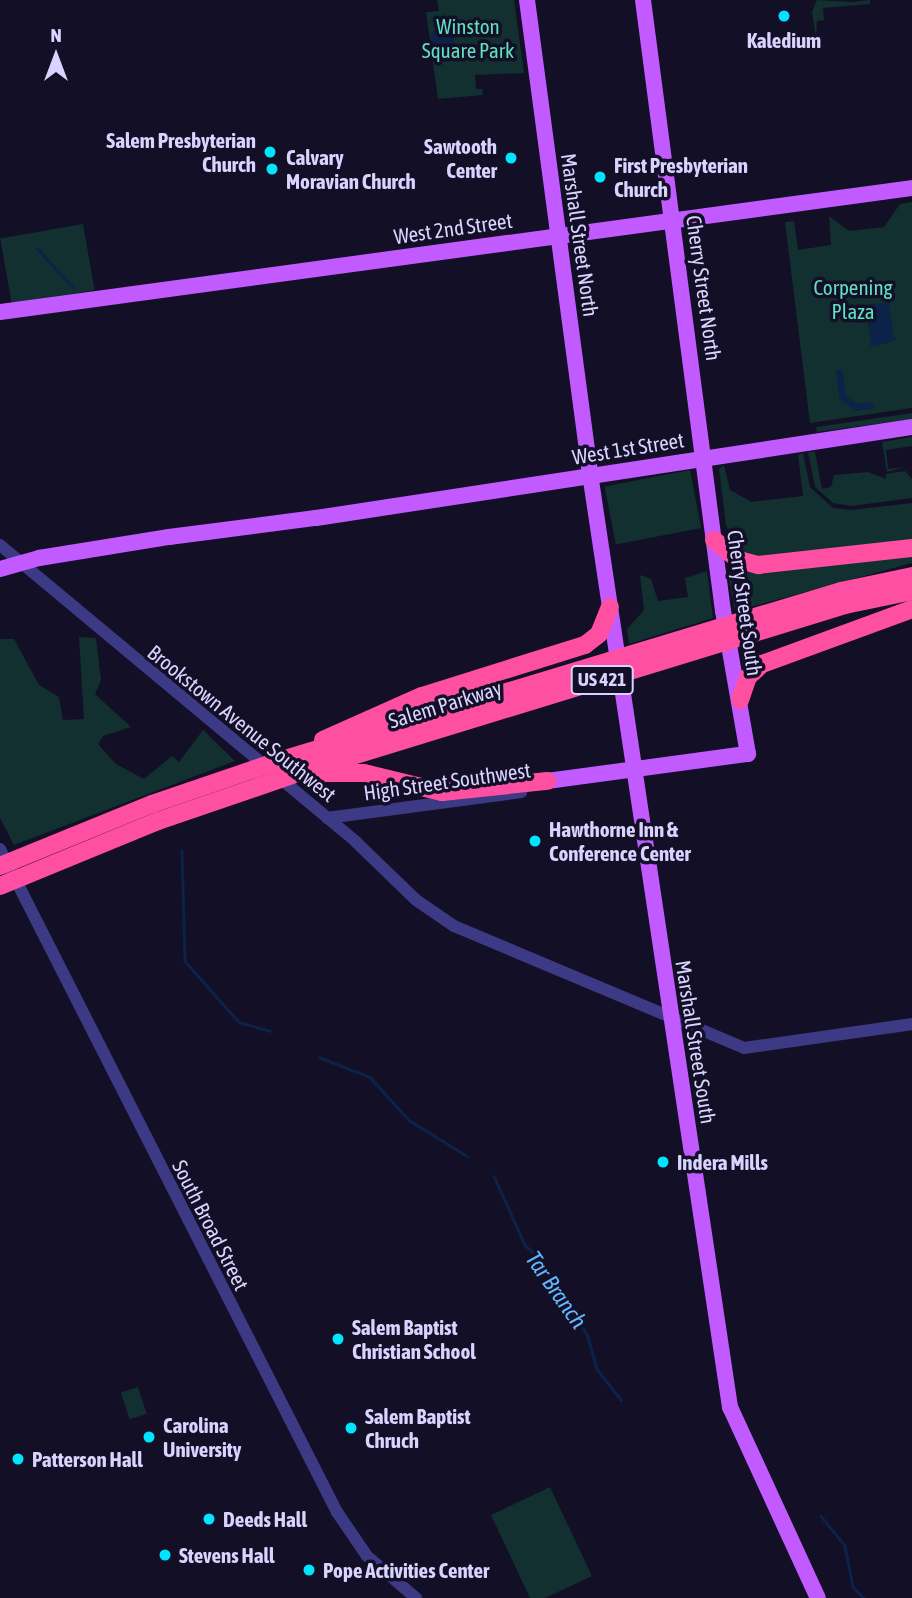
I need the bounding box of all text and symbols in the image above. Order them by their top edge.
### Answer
marker: Kaledium [776,8,792,24]
park label: Winston Square Park [422,13,514,63]
north arrow [21,21,91,91]
text: N [50,24,62,46]
place label: Kaledium [747,27,821,53]
place label: Salem Presbyterian Church [106,127,256,177]
place label: Sawtooth Center [424,133,497,183]
marker: Salem Presbyterian Church [262,144,278,160]
place label: Calvary Moravian Church [286,144,416,194]
marker: Sawtooth Center [503,150,519,166]
street label: Marshall Street North [556,152,604,318]
place label: First Presbyterian Church [614,152,748,202]
marker: Calvary Moravian Church [264,161,280,177]
marker: First Presbyterian Church [592,169,608,185]
street label: West 2nd Street [392,207,514,249]
street label: Cherry Street North [681,214,727,362]
park label: Corpening Plaza [813,274,893,324]
street label: West 1st Street [570,427,686,469]
street label: Cherry Street South [722,528,768,678]
street label: Brookstown Avenue Southwest [143,639,341,807]
road number: US 421 [570,664,634,695]
street label: Salem Parkway [385,675,505,733]
street label: High Street Southwest [362,757,532,805]
place label: Hawthorne Inn & Conference Center [549,816,691,866]
marker: Hawthorne Inn & Conference Center [527,833,543,849]
street label: Marshall Street South [671,958,721,1126]
place label: Indera Mills [677,1149,768,1175]
marker: Indera Mills [655,1154,671,1170]
street label: South Broad Street [167,1156,255,1294]
water label: Tar Branch [519,1246,593,1334]
place label: Salem Baptist Christian School [352,1314,476,1364]
marker: Salem Baptist Christian School [330,1331,346,1347]
place label: Salem Baptist Chruch [365,1403,470,1453]
place label: Carolina University [163,1412,242,1462]
marker: Salem Baptist Chruch [343,1420,359,1436]
marker: Carolina University [141,1429,157,1445]
place label: Patterson Hall [32,1446,143,1472]
marker: Patterson Hall [10,1451,26,1467]
place label: Deeds Hall [223,1506,307,1532]
marker: Deeds Hall [201,1511,217,1527]
place label: Stevens Hall [179,1542,275,1568]
marker: Stevens Hall [157,1547,173,1563]
place label: Pope Activities Center [323,1557,489,1583]
marker: Pope Activities Center [301,1562,317,1578]

